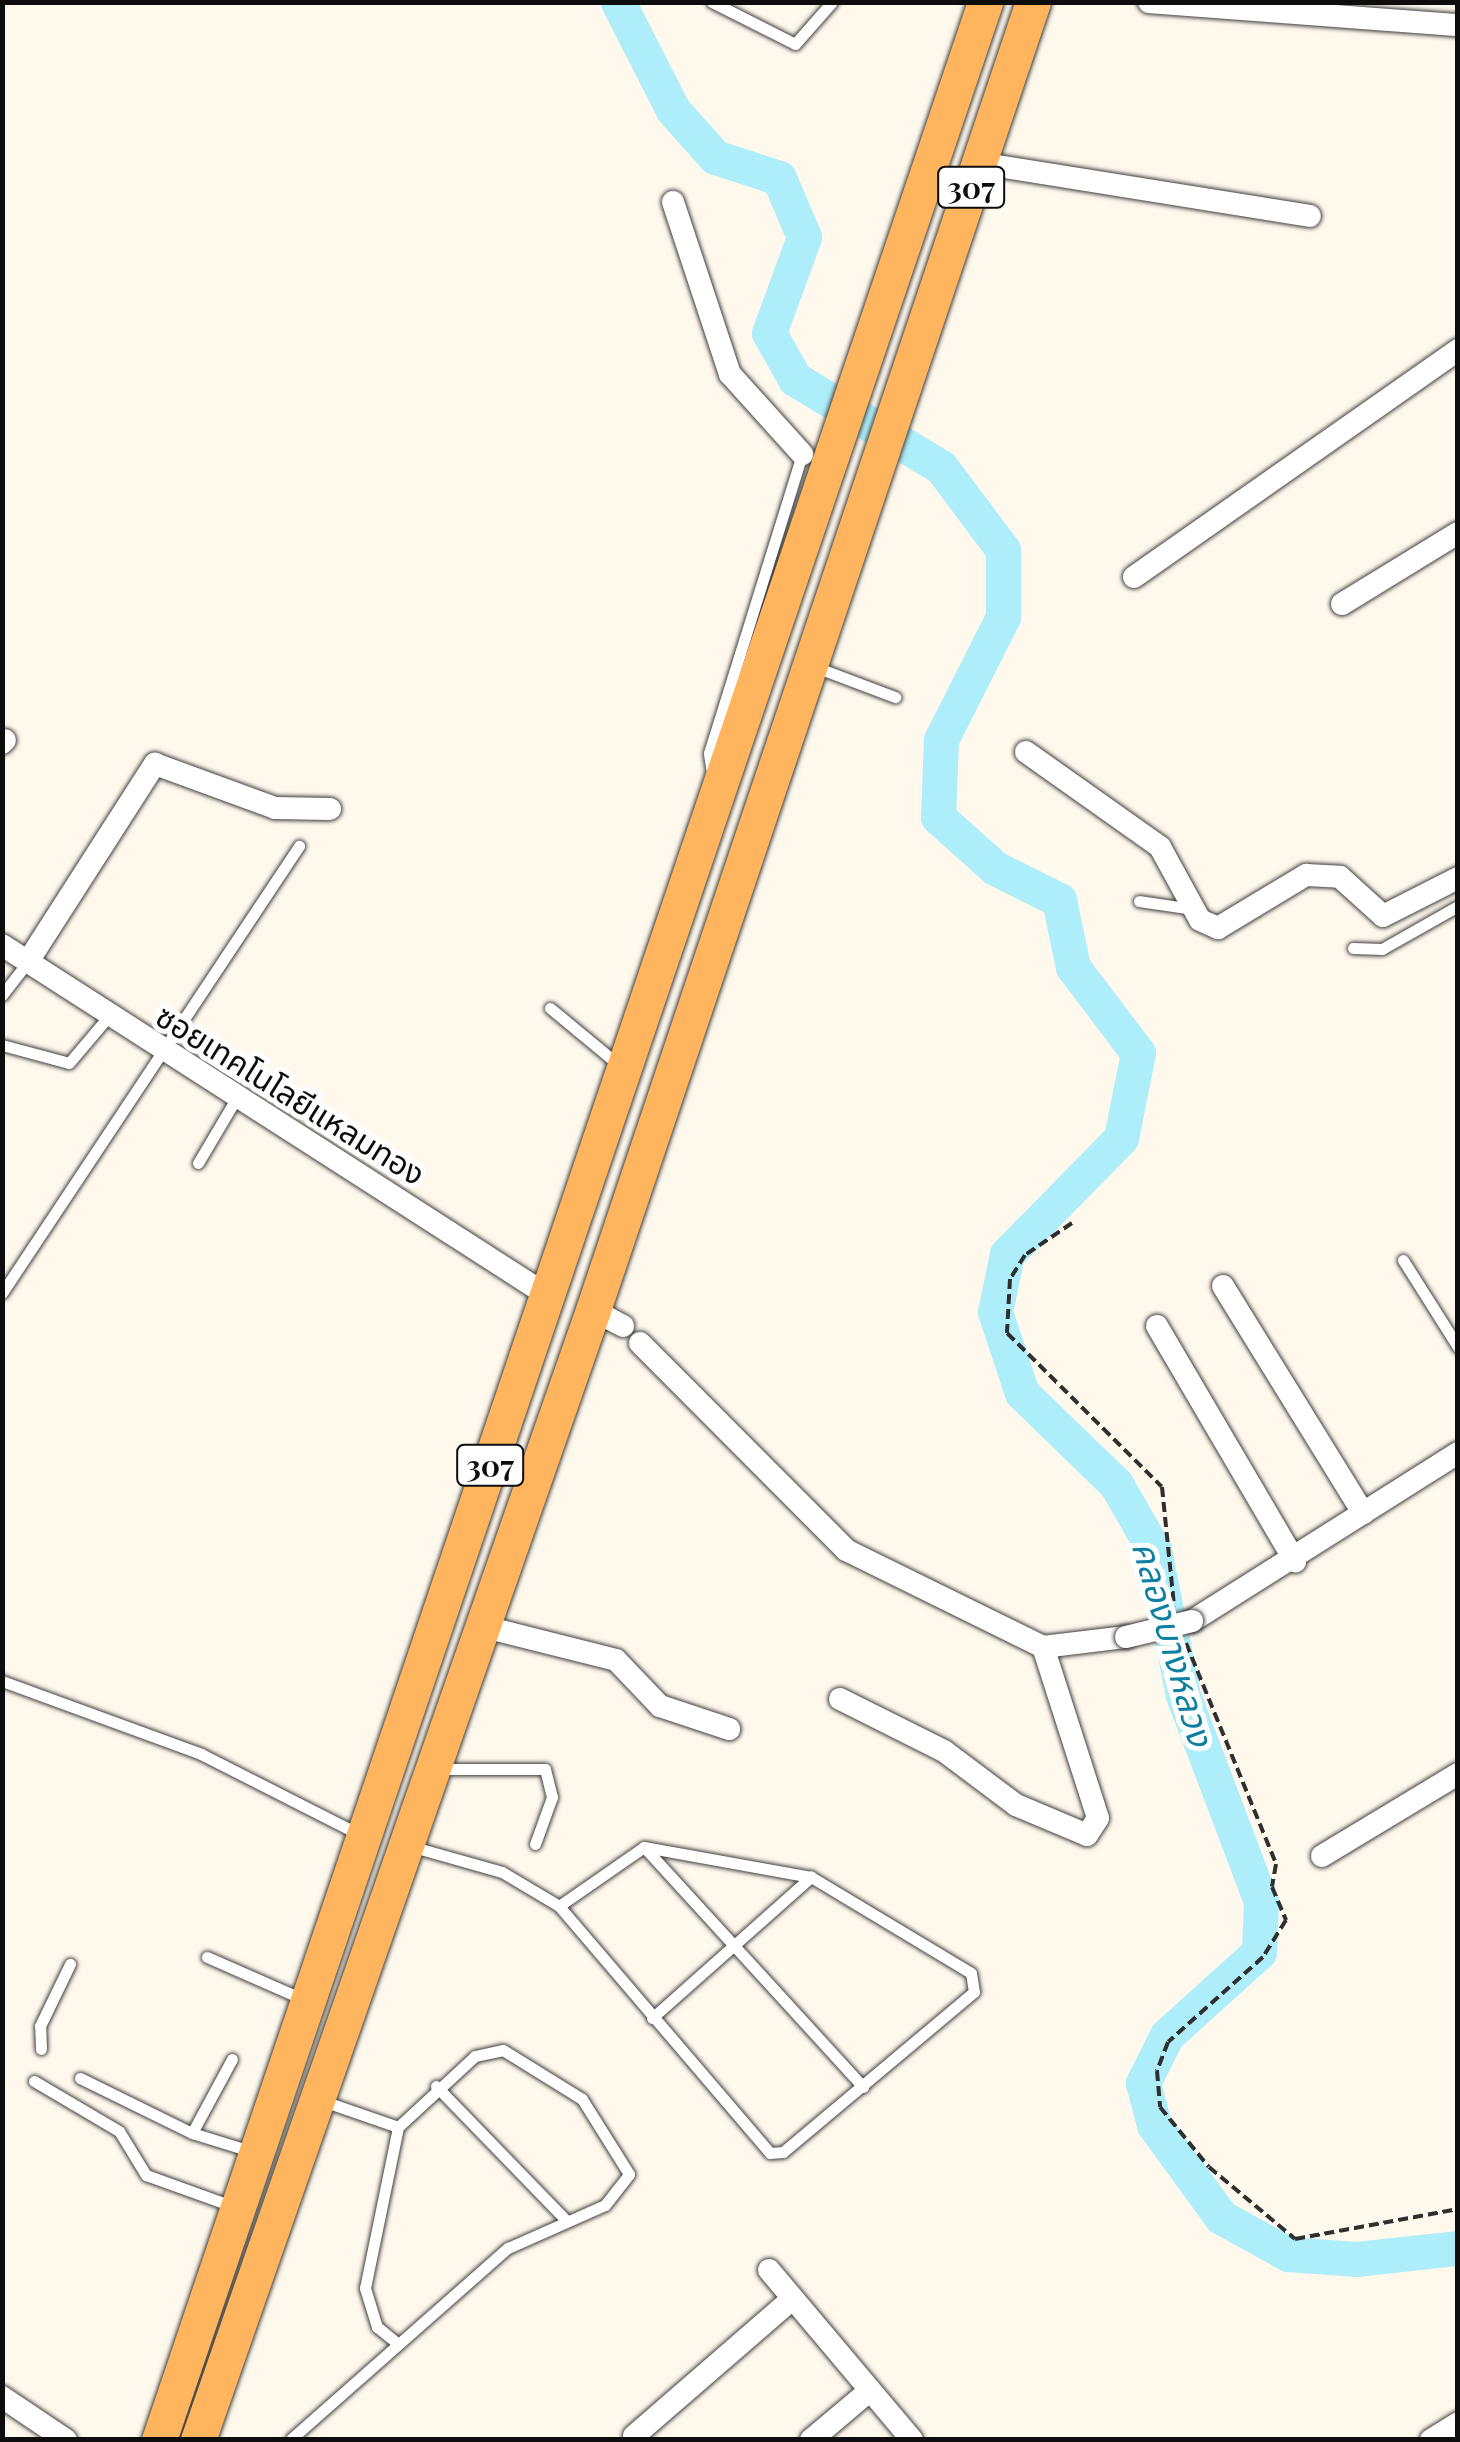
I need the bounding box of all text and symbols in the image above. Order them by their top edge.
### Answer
road number: 307 [936,162,1006,212]
street label: ซอยเทคโนโลยีแหลมทอง [149,996,433,1192]
road number: 307 [455,1440,525,1490]
water label: คลองบางหลวง [1125,1536,1223,1750]

